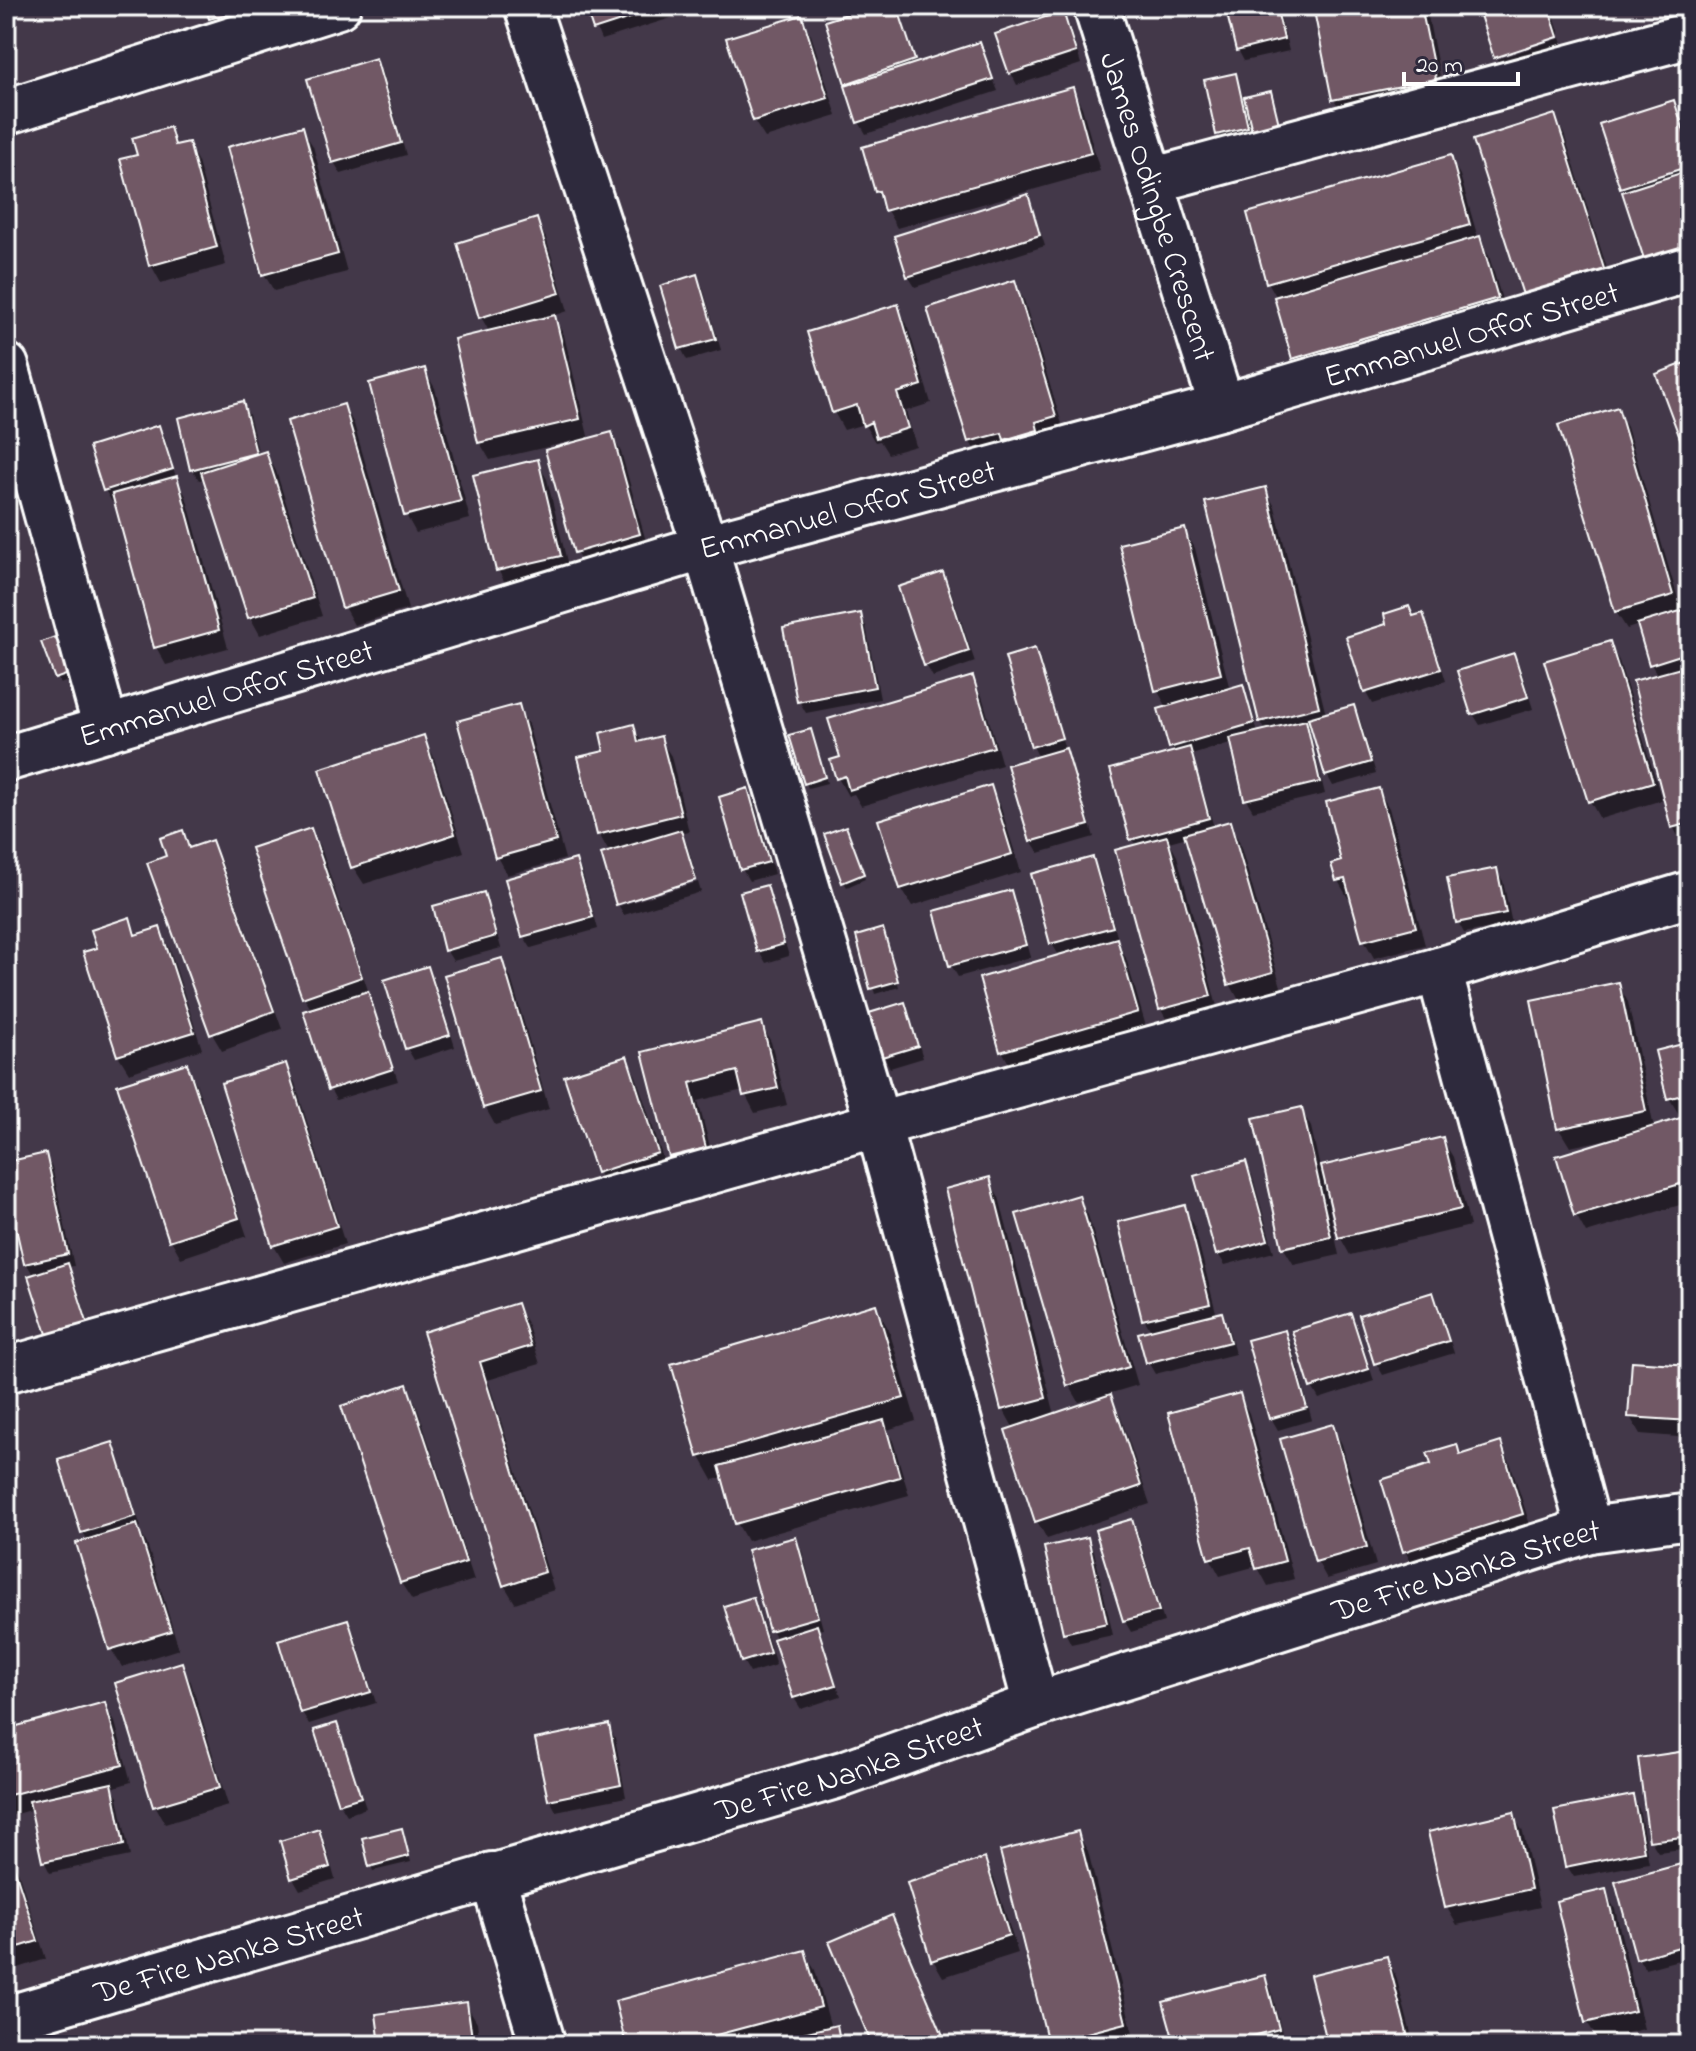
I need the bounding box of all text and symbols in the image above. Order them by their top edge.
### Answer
scale bar [1404,36,1518,86]
street label: James Odingbe Crescent [1085,46,1226,369]
text: 20 m [1416,49,1463,84]
street label: Emmanuel Offor Street [1319,271,1626,403]
street label: Emmanuel Offor Street [695,449,1002,574]
street label: Emmanuel Offor Street [74,629,380,762]
street label: De Fire Nanka Street [1326,1509,1603,1637]
street label: De Fire Nanka Street [710,1705,991,1837]
street label: De Fire Nanka Street [88,1895,371,2019]

